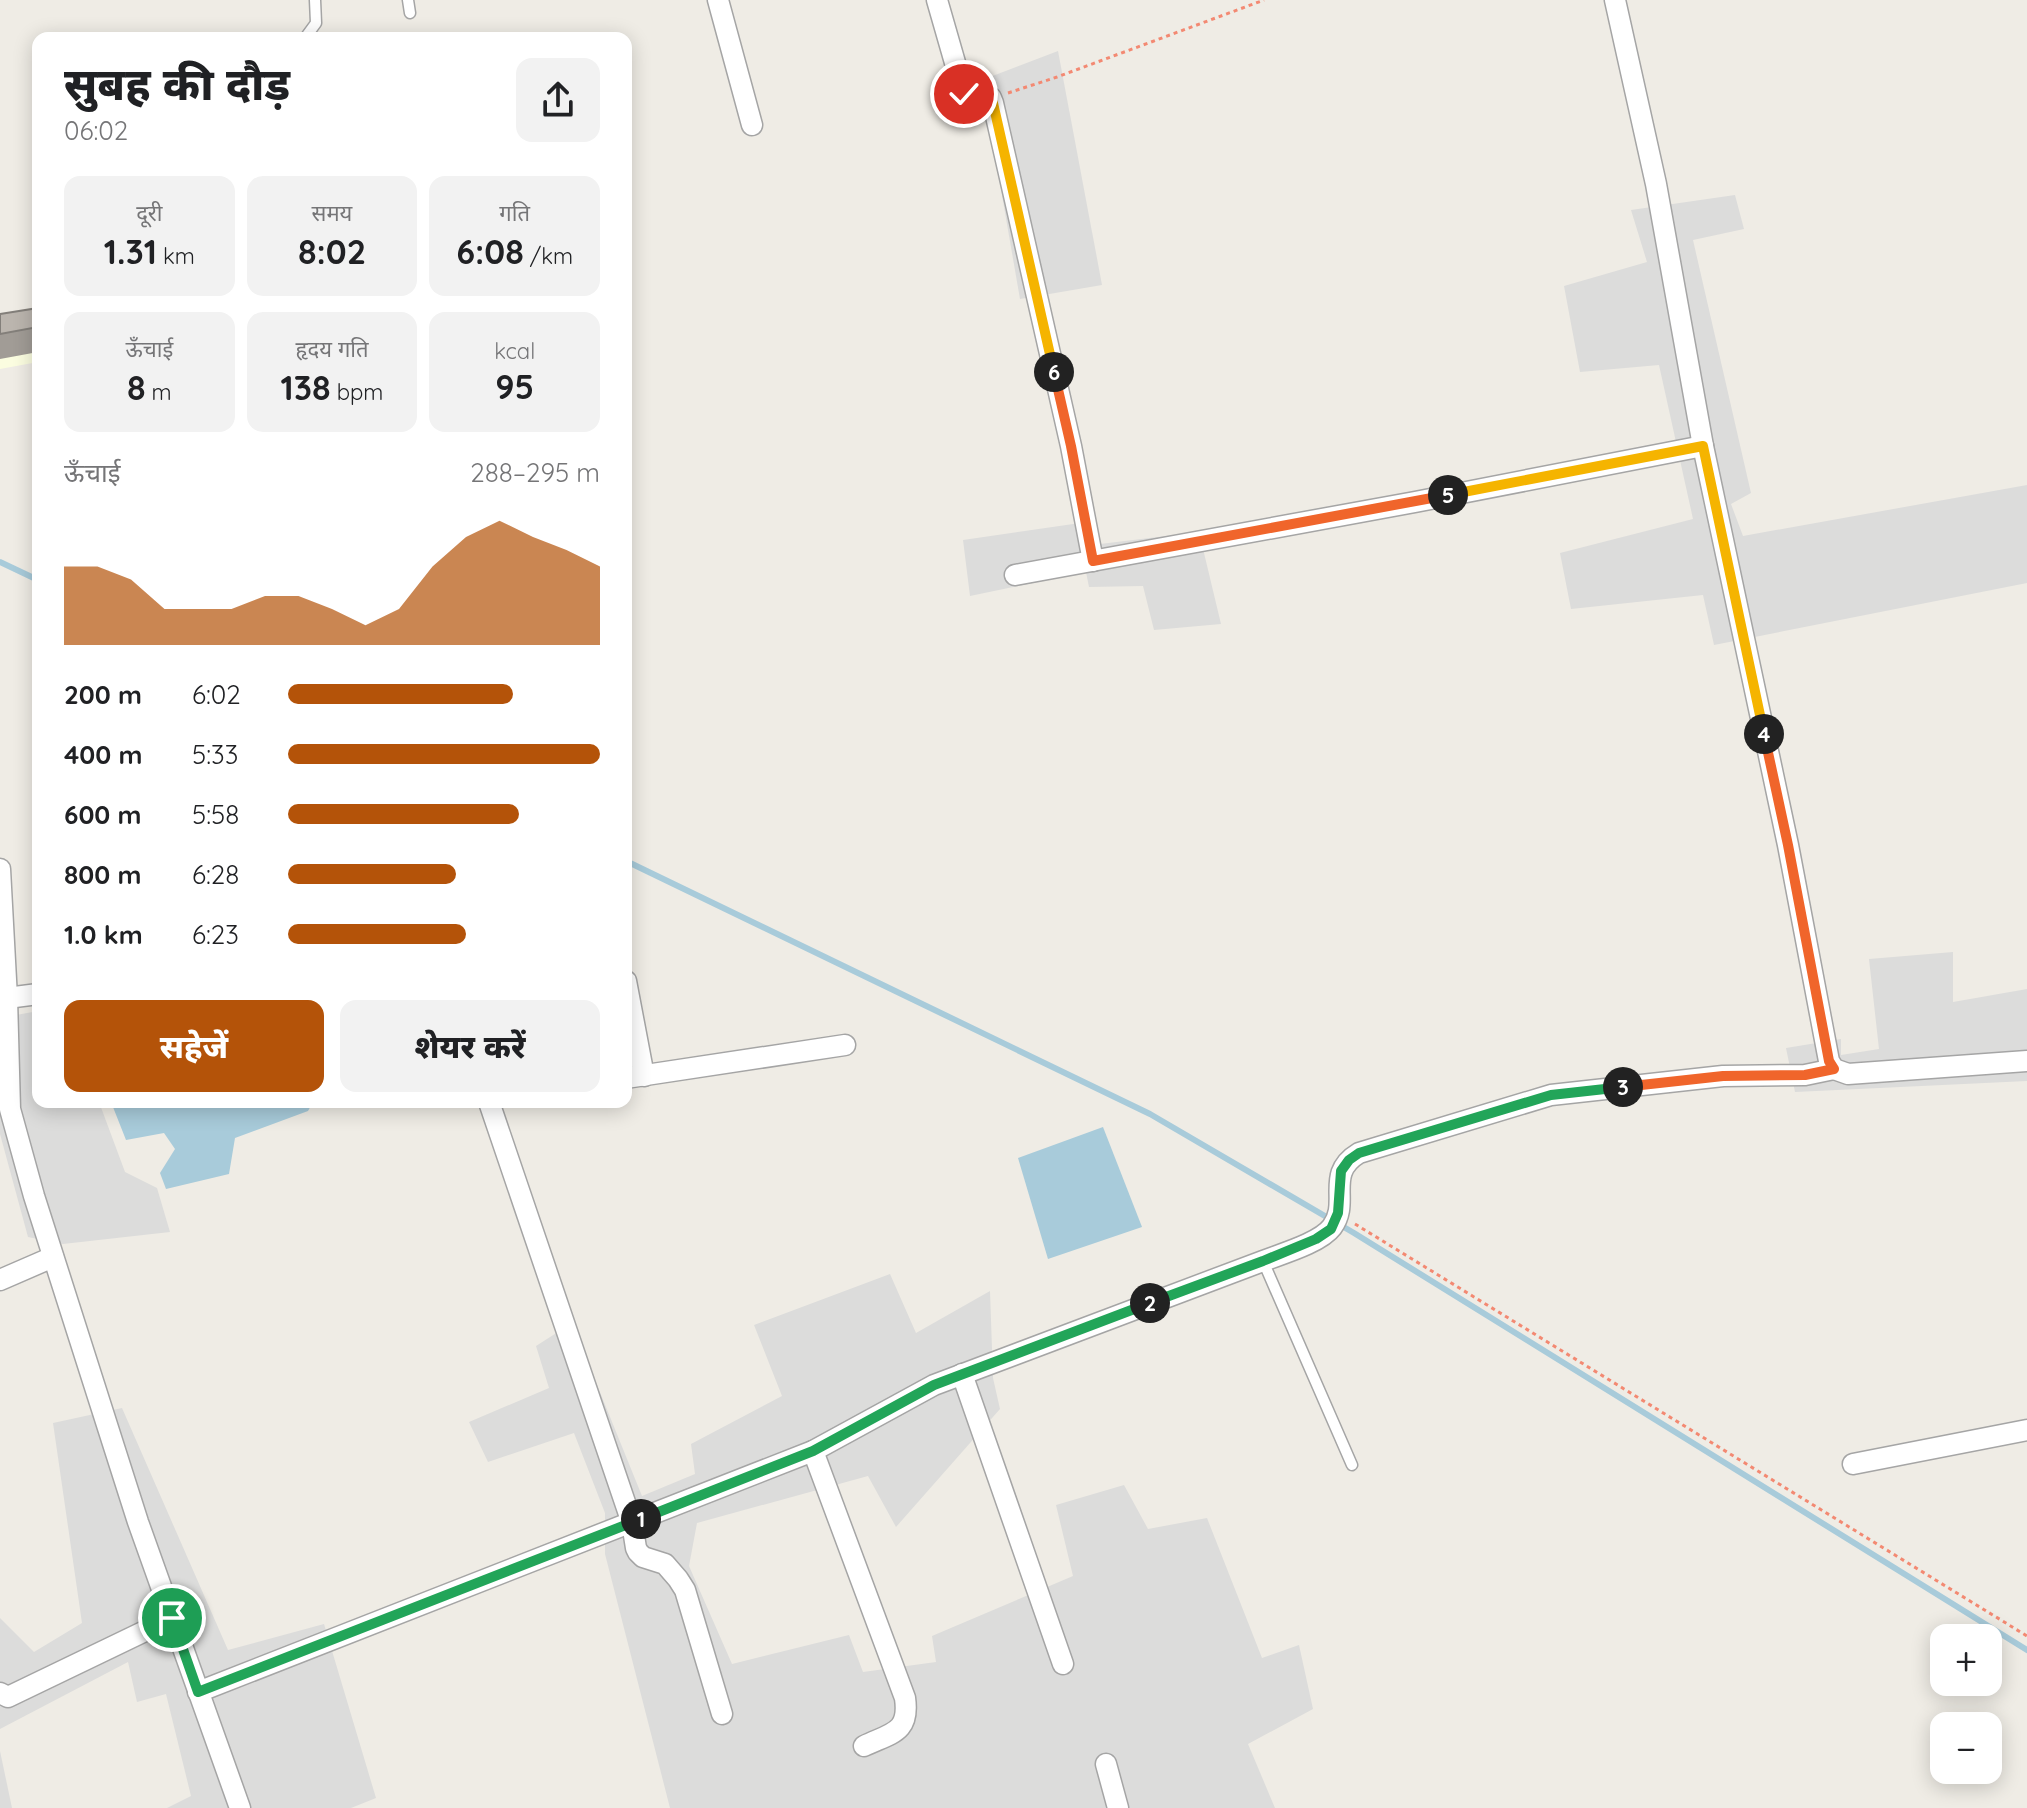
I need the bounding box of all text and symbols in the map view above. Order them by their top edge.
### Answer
text: सुबह की दौड़ [64,56,290,111]
button: share [516,58,600,142]
pin [930,60,998,128]
icon: check [942,72,986,116]
text: 06:02 [64,114,128,147]
text: दूरी [136,199,163,227]
text: समय [312,199,352,227]
text: गति [499,199,530,227]
text: 1.31 [104,230,157,273]
text: 8:02 [298,230,366,273]
text: 6:08 [456,230,524,273]
text: km [157,242,195,270]
text: /km [524,242,573,270]
text: ऊँचाई [125,335,173,363]
text: हृदय गति [295,335,369,363]
text: kcal [494,337,535,365]
pin: 6 [1034,352,1074,392]
text: 6 [1048,358,1060,386]
text: 95 [495,365,534,408]
text: 8 [127,366,146,409]
text: 138 [281,366,331,409]
text: m [146,378,172,406]
text: bpm [331,378,383,406]
text: ऊँचाई [64,456,120,489]
text: 288–295 m [470,456,600,489]
pin: 5 [1428,475,1468,515]
text: 5 [1442,481,1454,509]
text: 200 m [64,678,142,711]
text: 6:02 [192,678,241,711]
pin: 4 [1744,714,1784,754]
text: 4 [1758,720,1770,748]
text: 400 m [64,738,142,771]
text: 5:33 [192,738,238,771]
text: 600 m [64,798,142,831]
text: 5:58 [192,798,239,831]
text: 800 m [64,858,141,891]
text: 6:28 [192,858,239,891]
text: 1.0 km [64,918,143,951]
text: 6:23 [192,918,239,951]
button: सहेजें [64,1000,324,1092]
button: शेयर करें [340,1000,600,1092]
pin: 3 [1603,1067,1643,1107]
text: 3 [1617,1073,1629,1101]
pin: 2 [1130,1283,1170,1323]
text: 2 [1144,1289,1156,1317]
pin: 1 [621,1499,661,1539]
text: 1 [637,1505,645,1533]
pin [138,1584,206,1652]
icon: arrive [150,1596,194,1640]
map controls [1930,1624,2002,1784]
button: + [1930,1624,2002,1696]
button: − [1930,1712,2002,1784]

